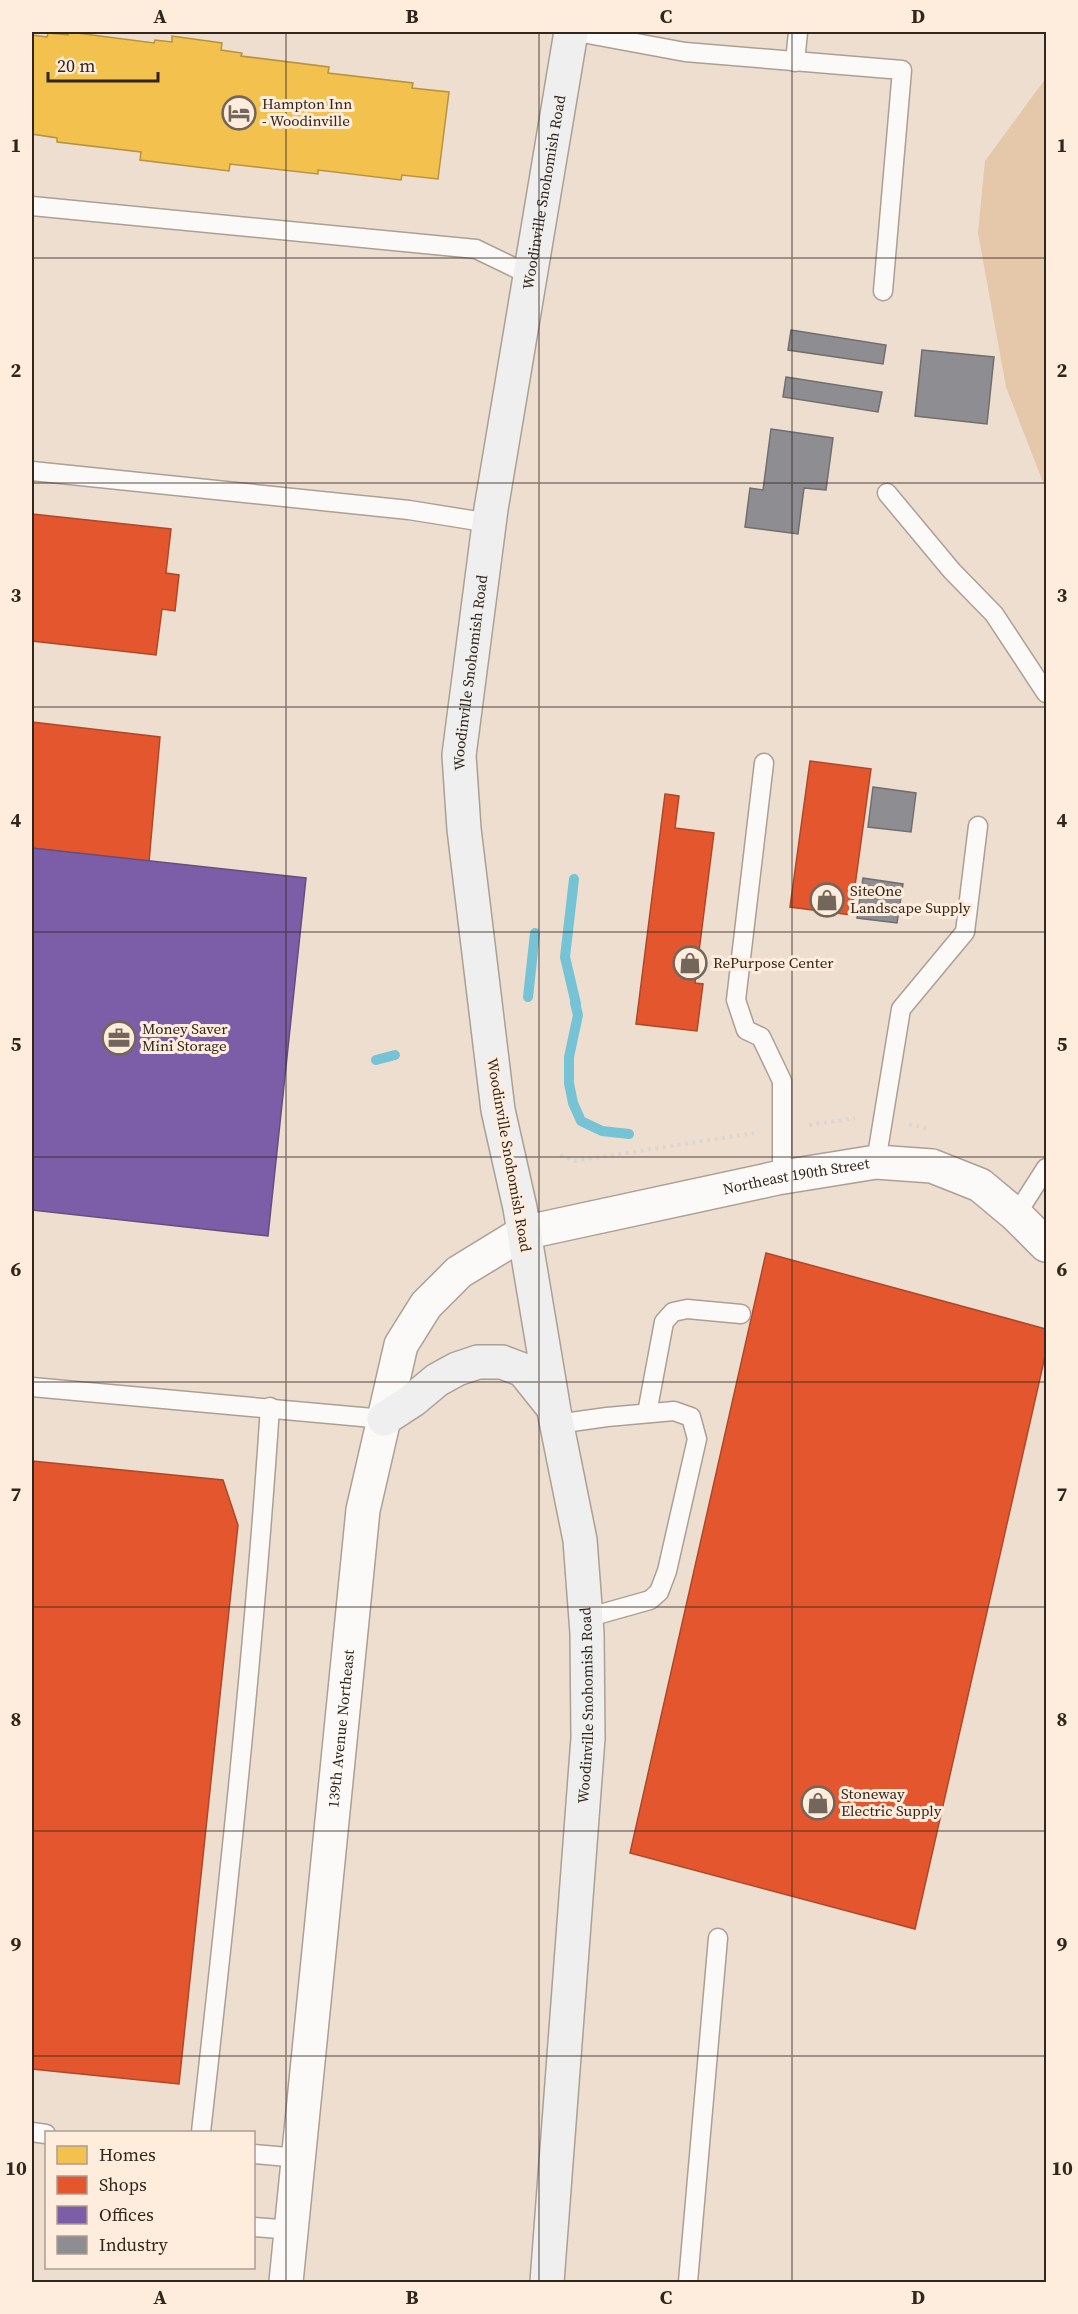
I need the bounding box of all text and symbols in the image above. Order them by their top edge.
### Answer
text: A [153,2,167,30]
text: B [405,2,419,30]
text: C [660,2,672,30]
text: D [911,2,925,30]
scale bar [48,45,158,83]
text: 20 m [57,53,95,78]
place label: Hampton Inn - Woodinville [262,93,352,131]
street label: Woodinville Snohomish Road [517,93,570,291]
hotel icon: Hampton Inn - Woodinville [221,95,257,131]
text: 1 [11,131,21,159]
text: 1 [1057,131,1067,159]
text: 2 [11,356,22,384]
text: 2 [1057,356,1068,384]
street label: Woodinville Snohomish Road [448,573,492,771]
text: 3 [11,581,22,609]
text: 3 [1057,581,1068,609]
text: 4 [11,806,22,834]
text: 4 [1057,806,1068,834]
place label: SiteOne Landscape Supply [850,880,971,918]
shop icon: SiteOne Landscape Supply [809,882,845,918]
shop icon: RePurpose Center [672,945,708,981]
place label: RePurpose Center [713,952,834,973]
place label: Money Saver Mini Storage [142,1018,228,1056]
office icon: Money Saver Mini Storage [101,1020,137,1056]
text: 5 [11,1030,22,1058]
text: 5 [1057,1030,1068,1058]
street label: Woodinville Snohomish Road [482,1056,537,1254]
street label: Northeast 190th Street [721,1152,871,1199]
text: 6 [11,1255,22,1283]
text: 6 [1057,1255,1068,1283]
text: 7 [11,1480,22,1508]
text: 7 [1057,1480,1068,1508]
street label: Woodinville Snohomish Road [572,1606,598,1804]
street label: 139th Avenue Northeast [322,1648,359,1809]
text: 8 [11,1705,21,1733]
text: 8 [1057,1705,1067,1733]
place label: Stoneway Electric Supply [841,1783,942,1821]
shop icon: Stoneway Electric Supply [800,1785,836,1821]
text: 9 [11,1930,22,1958]
text: 9 [1057,1930,1068,1958]
legend [45,2131,255,2269]
text: Homes [99,2142,156,2167]
text: 10 [5,2154,27,2182]
text: 10 [1051,2154,1073,2182]
text: Shops [99,2172,147,2197]
text: Offices [99,2202,154,2227]
text: Industry [99,2232,169,2257]
text: A [153,2283,167,2311]
text: B [405,2283,419,2311]
text: C [660,2283,672,2311]
text: D [911,2283,925,2311]

